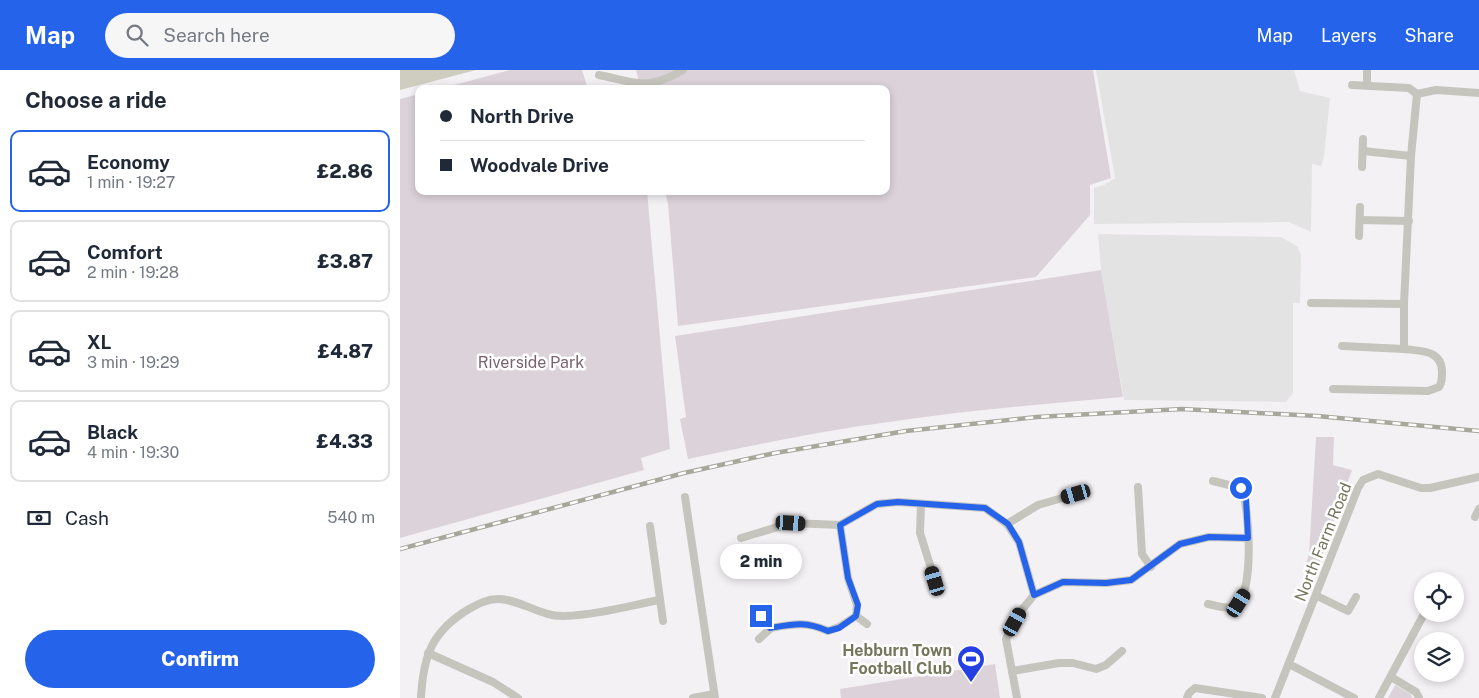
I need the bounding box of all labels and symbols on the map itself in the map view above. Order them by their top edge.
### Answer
park label: Riverside Park [478,353,584,372]
route start [1230,477,1252,499]
street label: North Farm Road [1291,480,1355,604]
car [1059,483,1092,505]
car [775,515,806,531]
callout: 2 min [720,544,802,578]
car [923,564,946,598]
car [1224,586,1253,620]
route end [750,605,772,627]
car [1001,605,1028,639]
place label: Hebburn Town Football Club [842,641,952,678]
sports icon: Hebburn Town Football Club [956,644,986,683]

